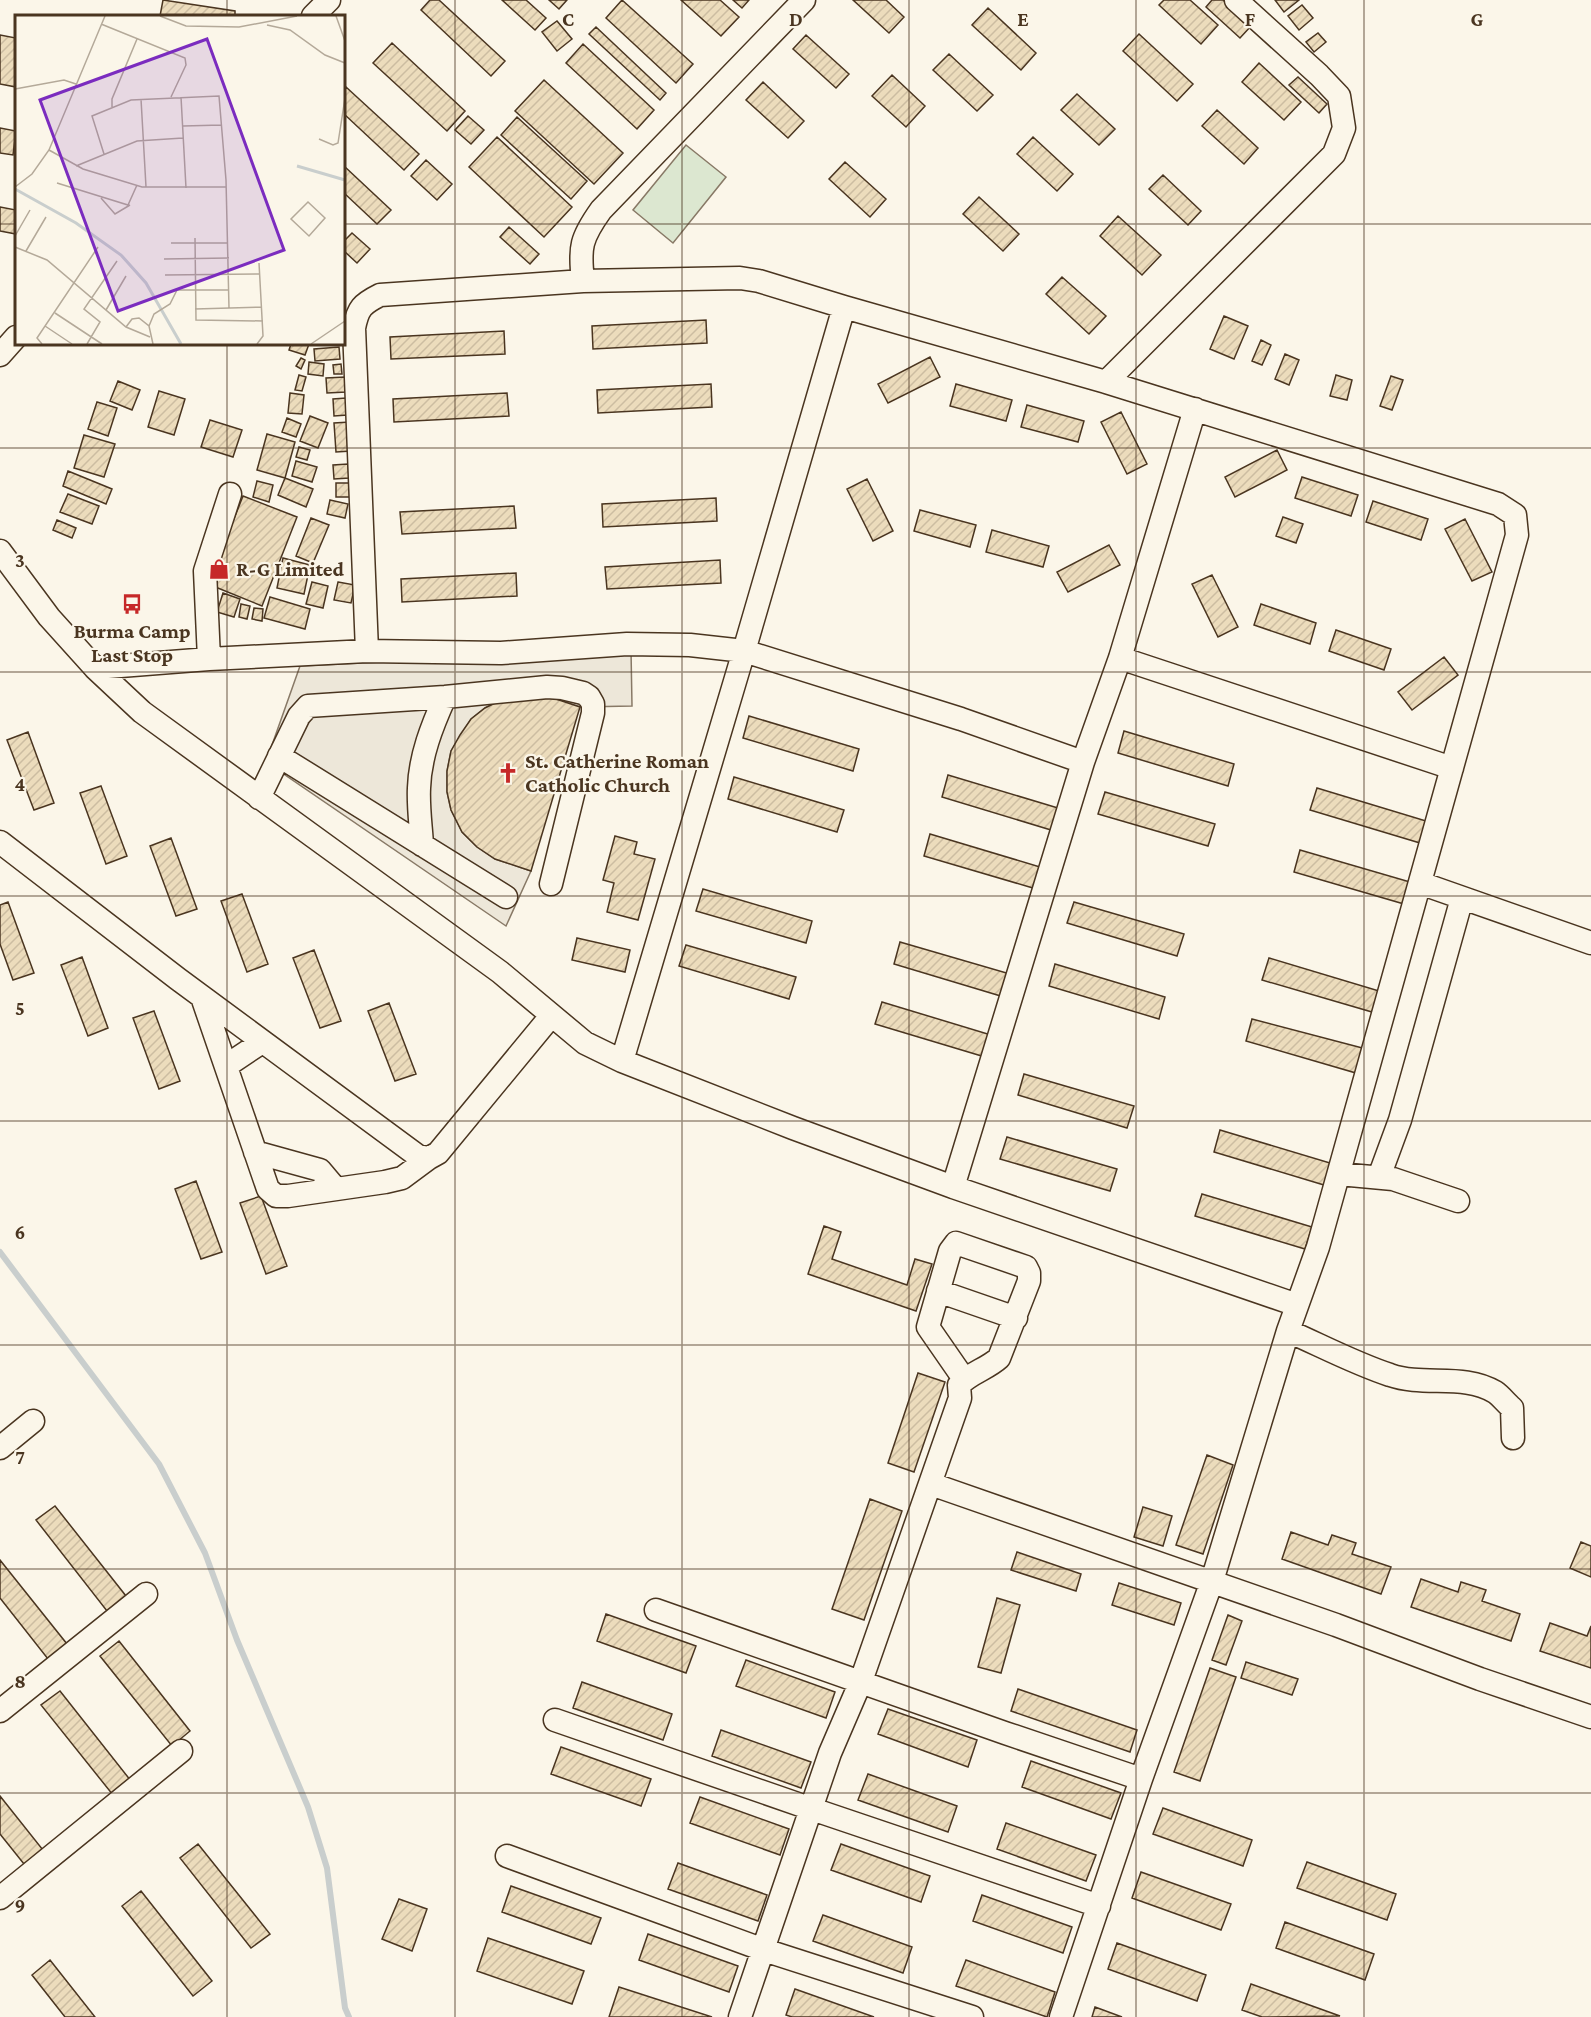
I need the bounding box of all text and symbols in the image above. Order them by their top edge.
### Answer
text: C [562,8,574,30]
text: D [789,8,803,30]
text: E [1017,8,1029,30]
text: F [1245,8,1256,30]
text: G [1471,8,1484,30]
inset map [15,15,345,345]
text: 3 [15,549,25,571]
shop icon: R-G Limited [207,557,231,581]
place label: R-G Limited [236,557,345,581]
bus stop icon: Burma Camp Last Stop [120,592,144,616]
place label: Burma Camp Last Stop [74,619,190,667]
place label: St. Catherine Roman Catholic Church [525,749,709,797]
church icon: St. Catherine Roman Catholic Church [496,761,520,785]
text: 4 [15,773,26,795]
text: 5 [15,997,25,1019]
text: 6 [15,1221,25,1243]
text: 7 [15,1446,25,1468]
text: 8 [14,1670,26,1692]
text: 9 [15,1894,25,1916]

